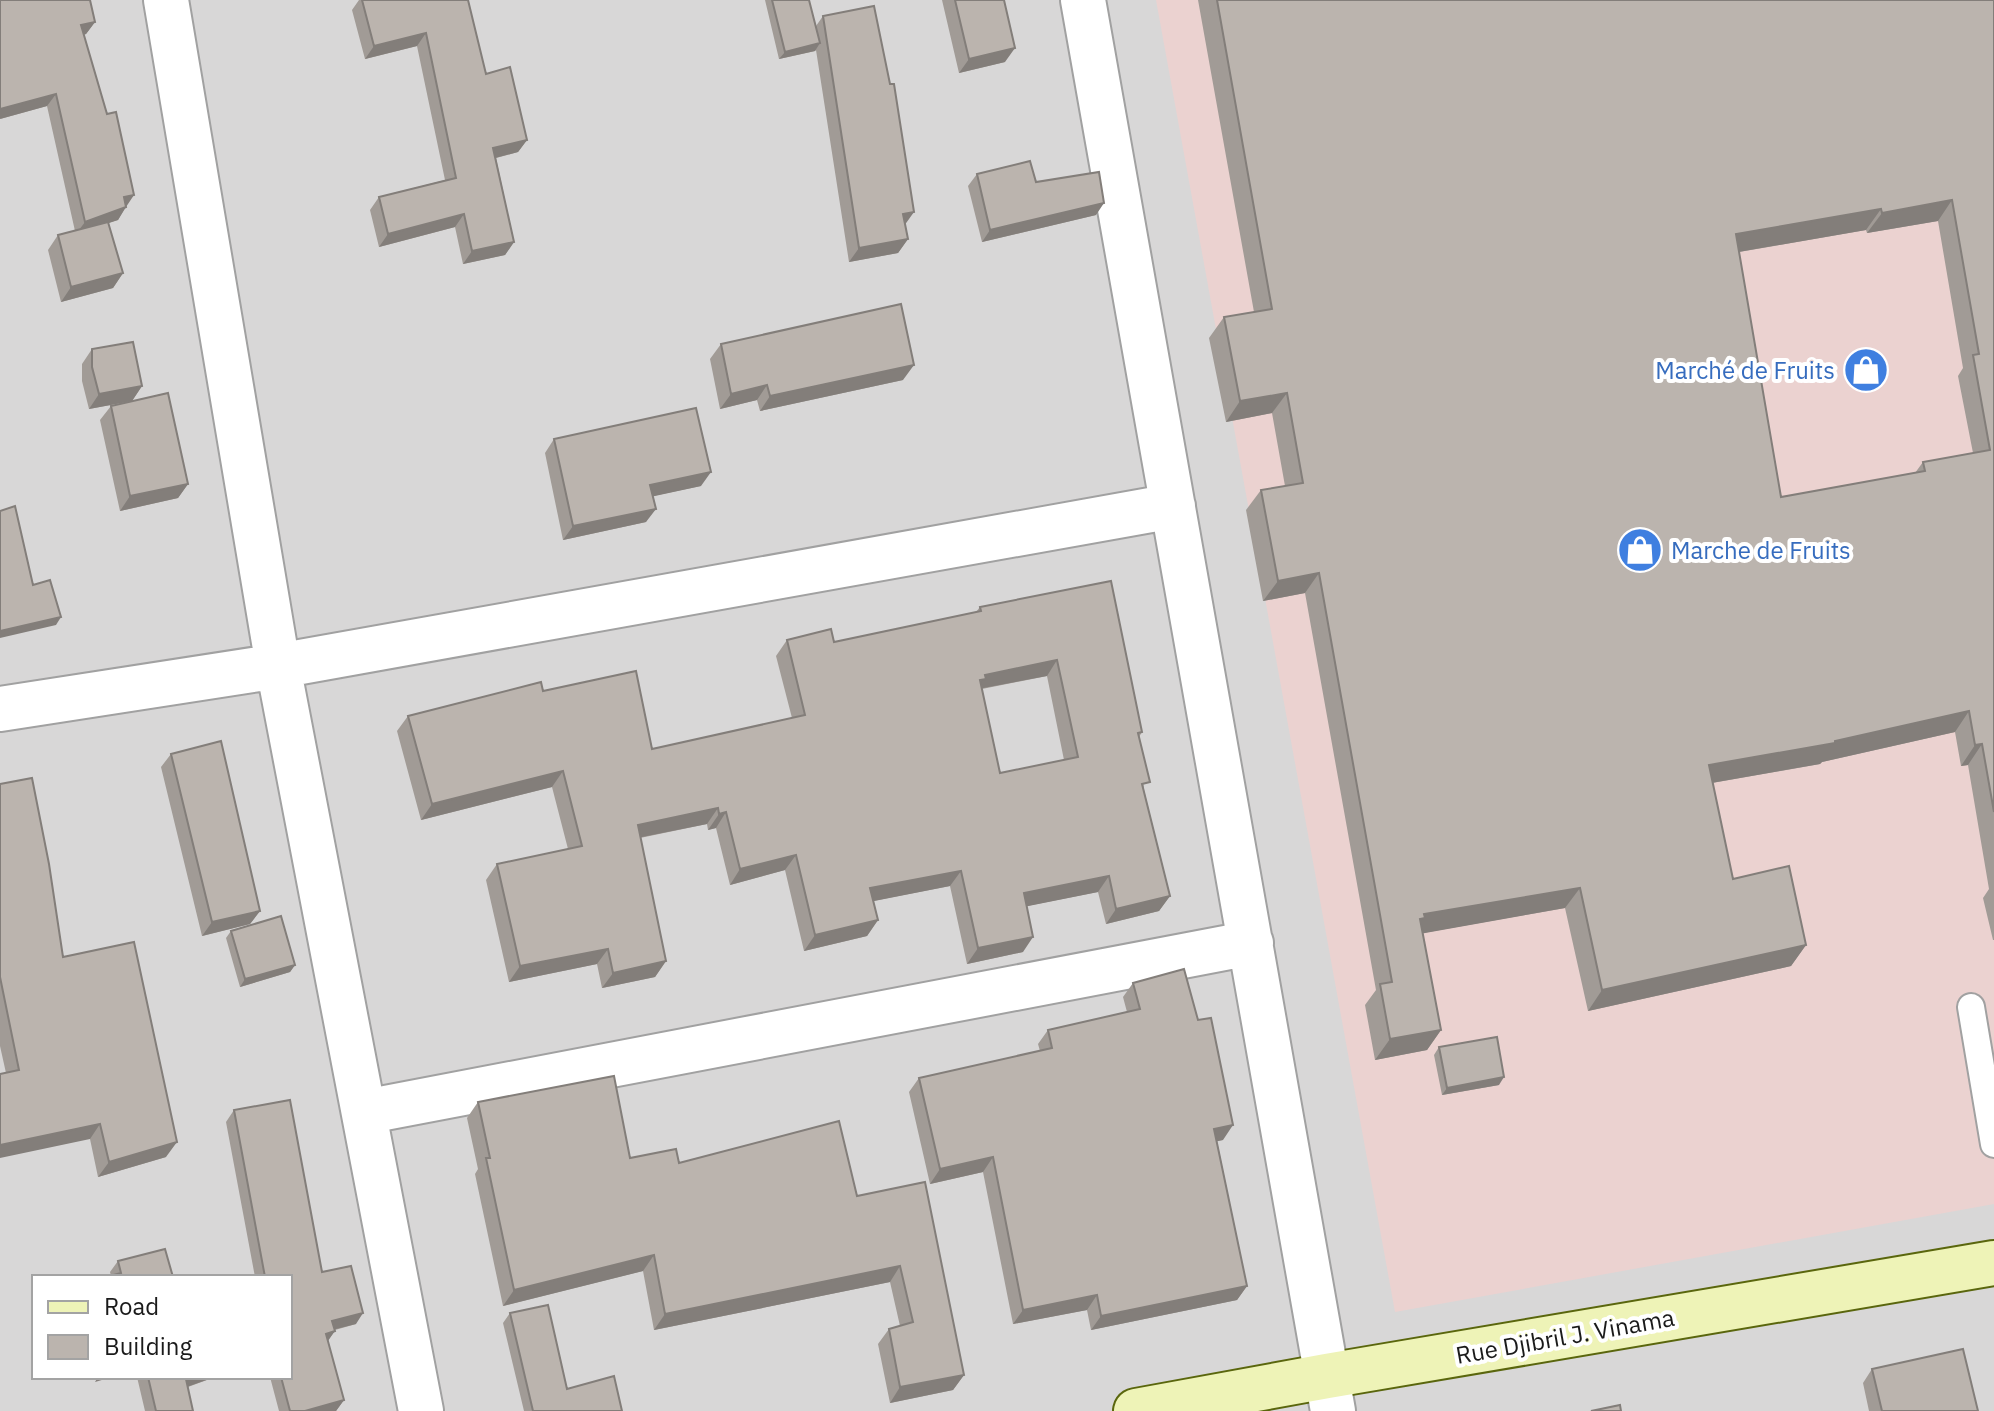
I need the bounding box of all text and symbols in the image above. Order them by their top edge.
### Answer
shop icon: Marché de Fruits [1842,346,1890,394]
place label: Marché de Fruits [1655,354,1835,386]
shop icon: Marche de Fruits [1616,526,1664,574]
place label: Marche de Fruits [1671,534,1851,566]
legend [32,1275,292,1379]
text: Road [104,1290,159,1322]
street label: Rue Djibril J. Vinama [1453,1301,1677,1371]
text: Building [104,1330,192,1362]

